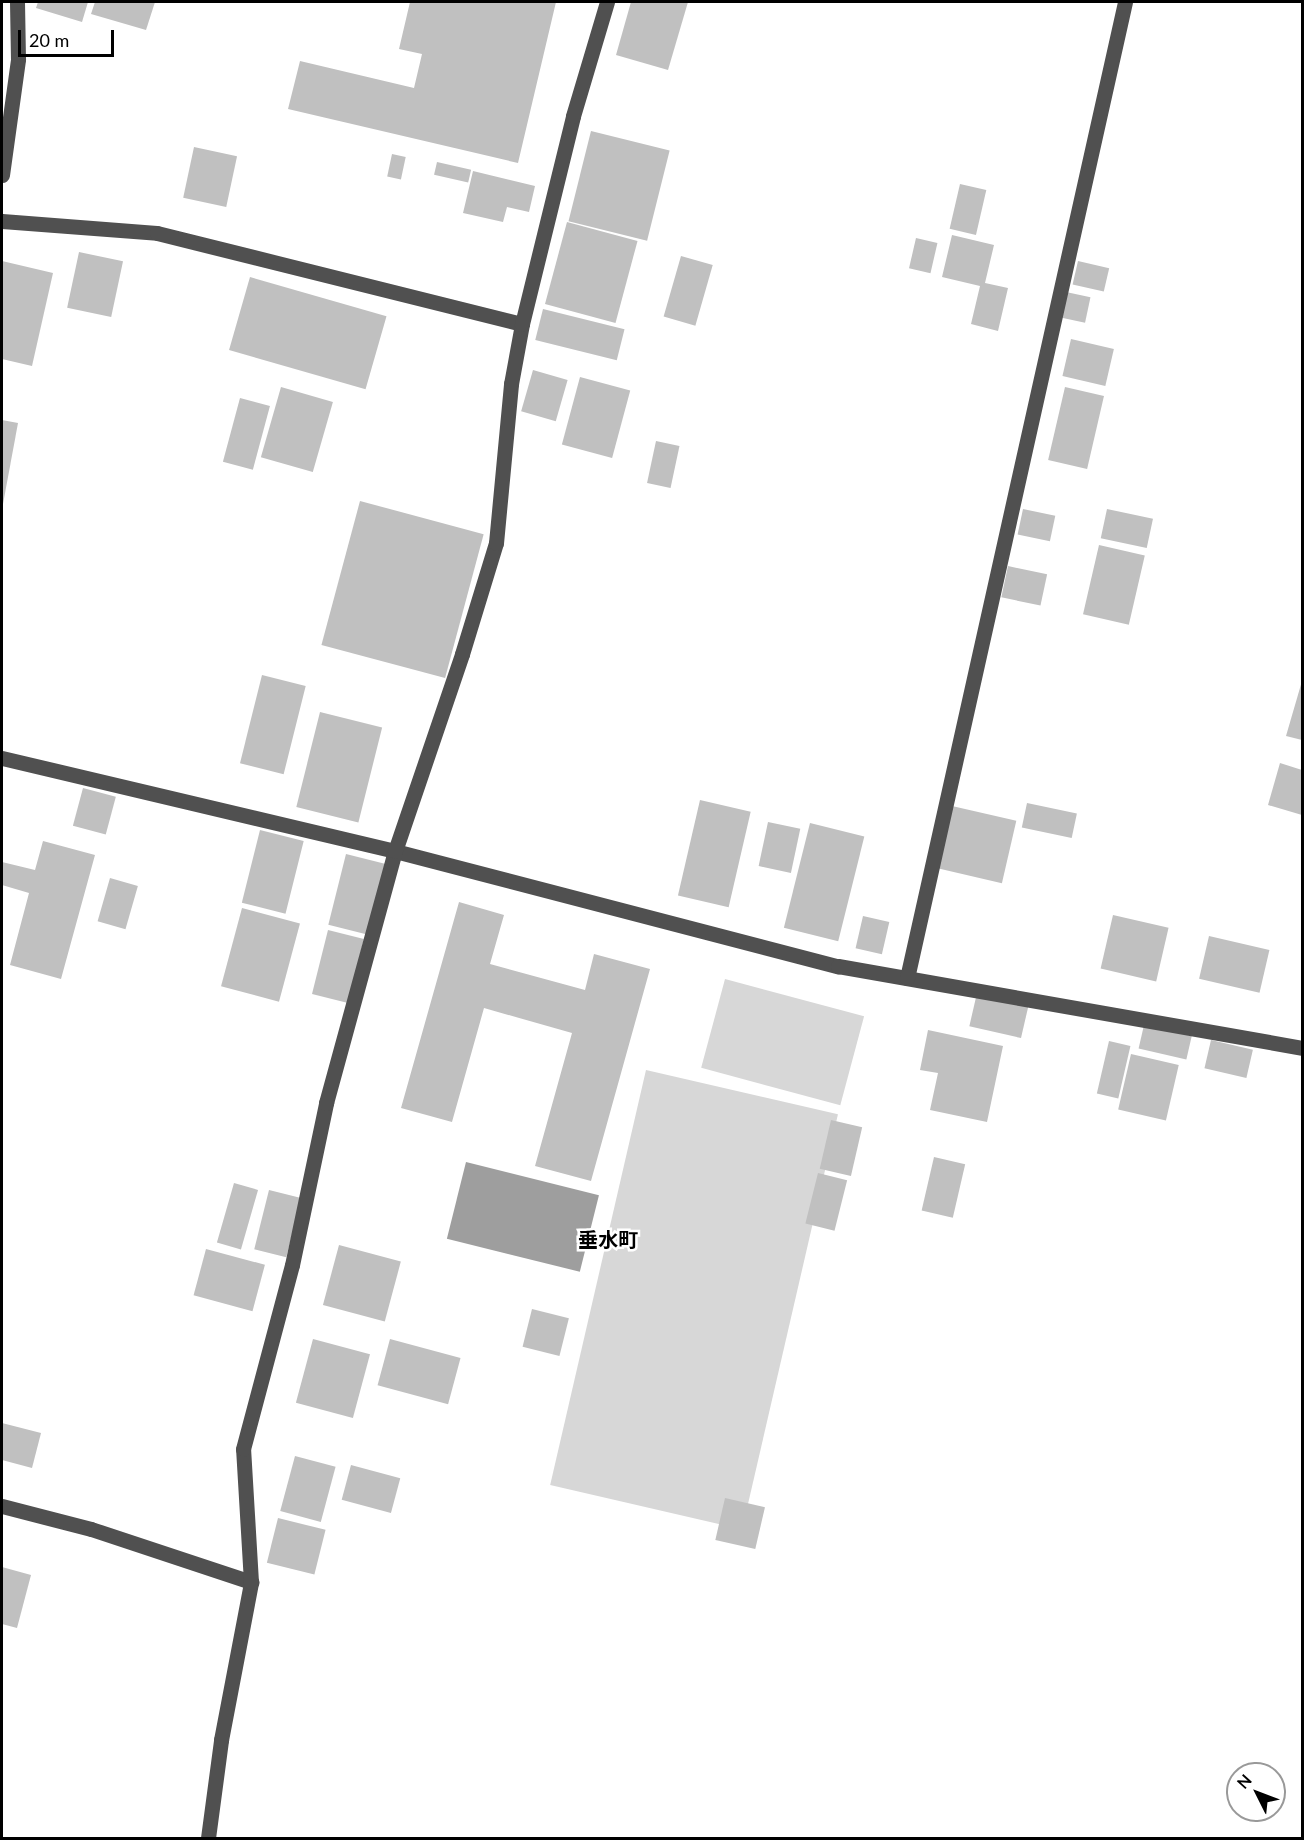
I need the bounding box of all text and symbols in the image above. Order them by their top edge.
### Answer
scale bar [21,18,117,56]
text: 20 m [29,29,69,51]
district label: 垂水町 [578,1227,638,1251]
north arrow [1226,1762,1286,1822]
text: N [1233,1770,1255,1792]

